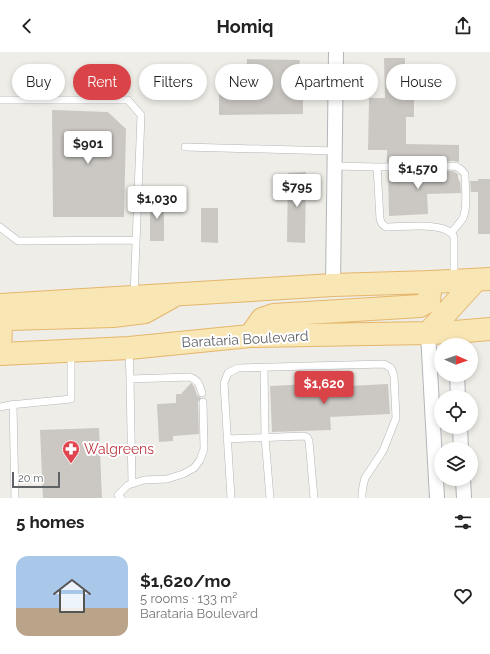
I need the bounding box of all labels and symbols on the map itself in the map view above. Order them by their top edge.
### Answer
pin: $901 [64,131,112,165]
pin: $1,570 [385,156,451,190]
pin: $795 [273,174,321,208]
pin: $1,030 [124,186,190,220]
street label: Barataria Boulevard [181,328,309,350]
north arrow [434,338,478,382]
pin: $1,620 [291,371,357,405]
pharmacy icon: Walgreens [61,439,81,464]
place label: Walgreens [84,441,154,457]
scale bar [12,470,60,489]

